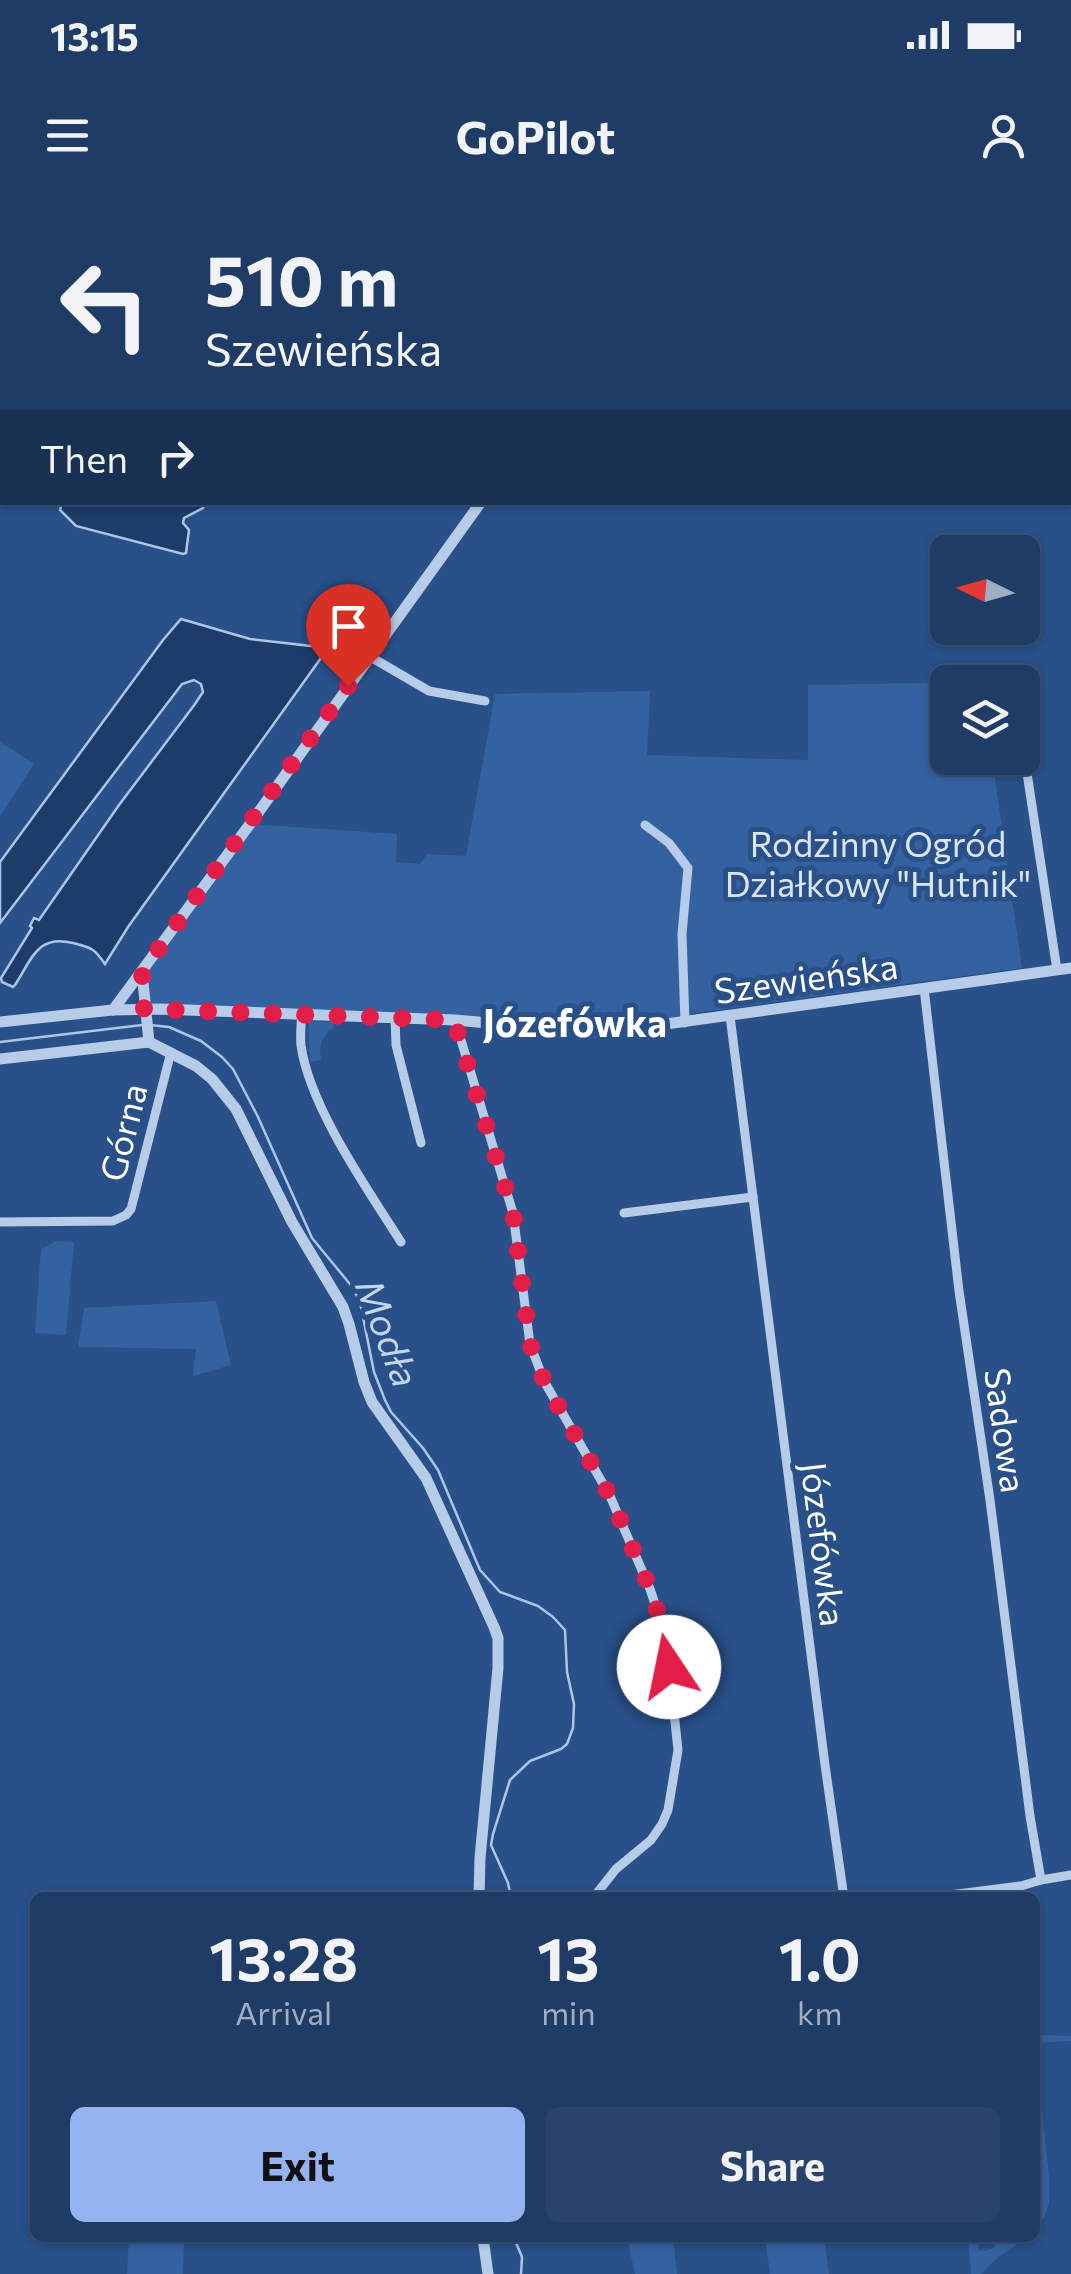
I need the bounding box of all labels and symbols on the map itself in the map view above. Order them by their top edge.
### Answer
north arrow [930,535,1040,645]
pin [306,584,391,687]
park label: Rodzinny Ogród Działkowy "Hutnik" [725,821,1031,904]
street label: Szewieńska [712,943,900,1011]
district label: Józefówka [483,998,667,1045]
street label: Górna [89,1079,155,1185]
water label: Modła [347,1271,431,1393]
street label: Sadowa [977,1365,1037,1495]
street label: Józefówka [794,1459,856,1629]
position arrow [617,1615,721,1719]

